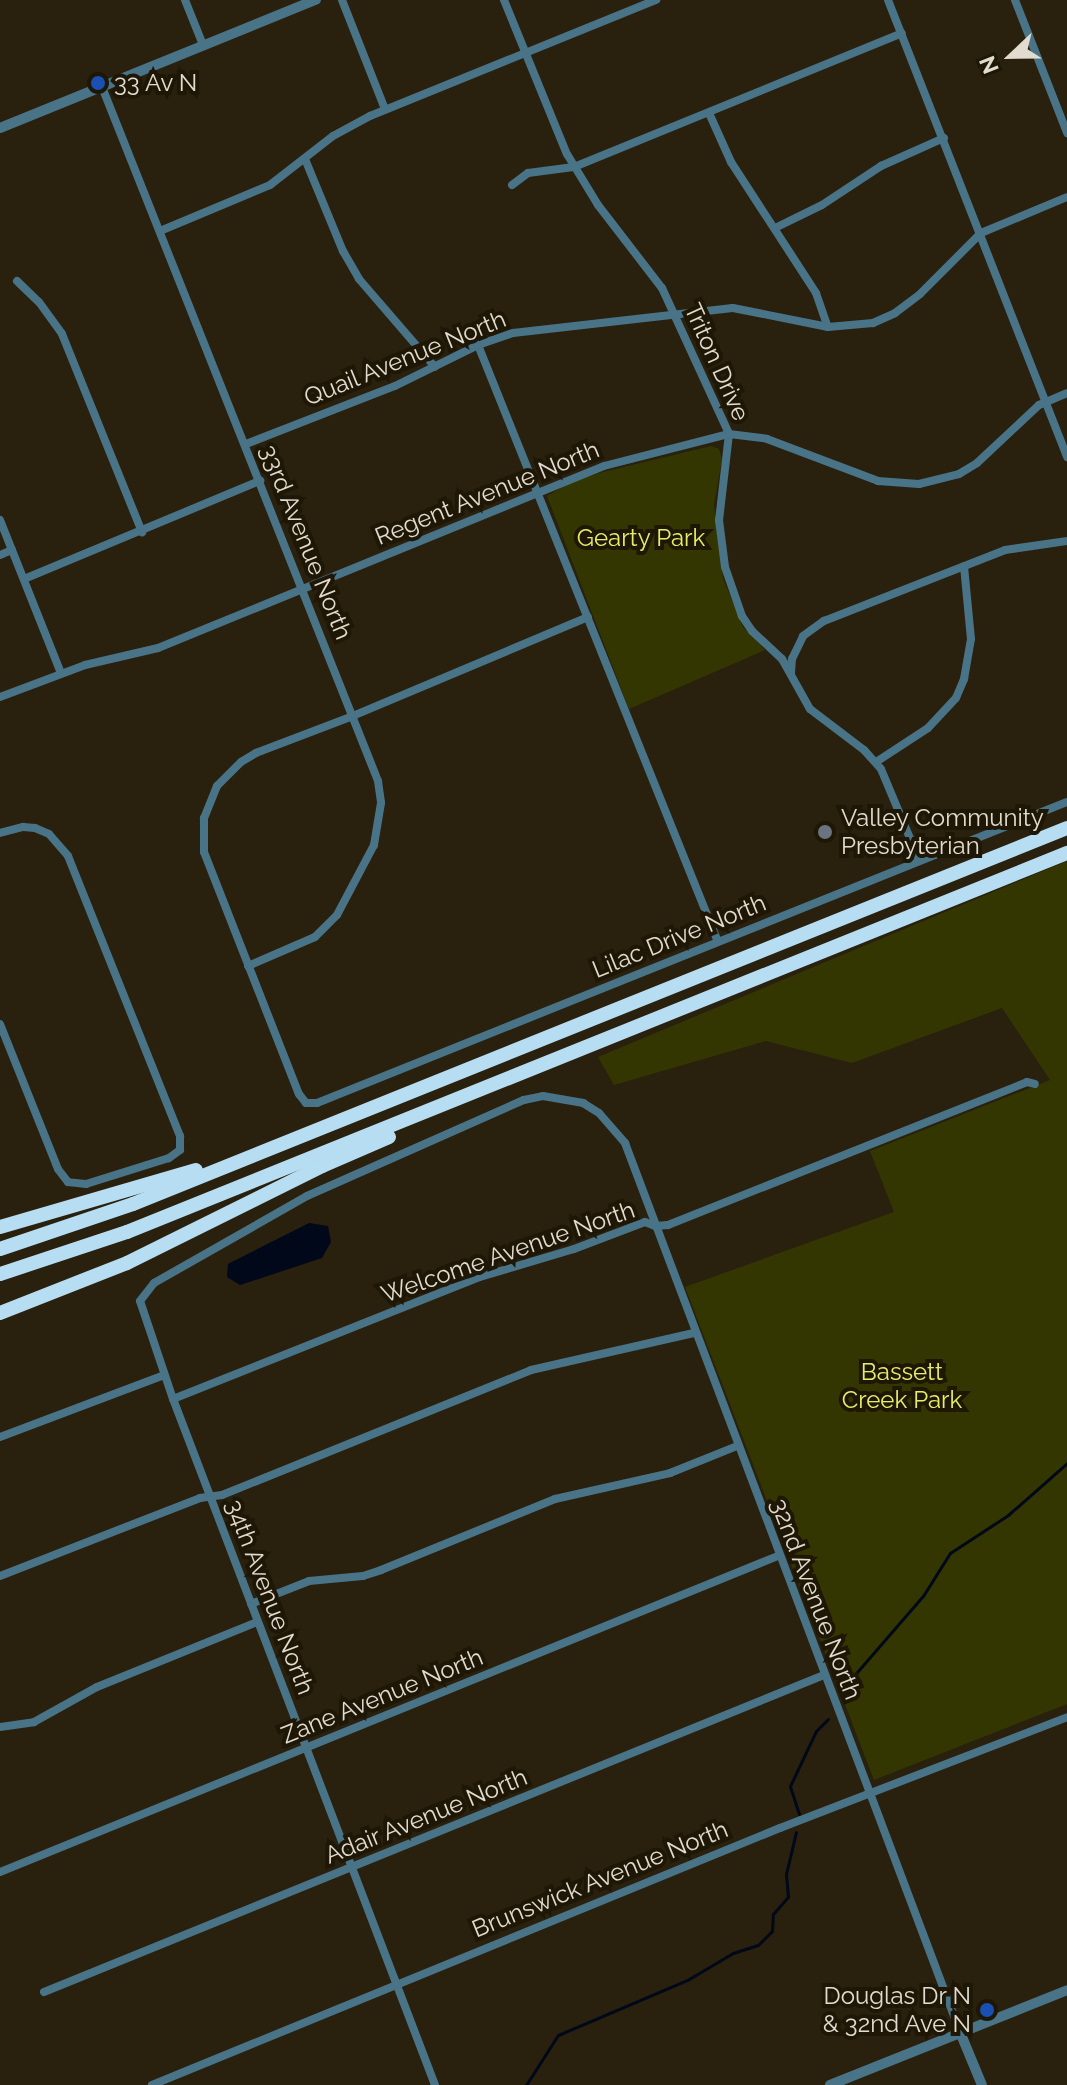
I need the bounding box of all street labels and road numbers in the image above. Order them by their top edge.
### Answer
street label: Triton Drive [678,299,756,425]
street label: Quail Avenue North [299,304,511,412]
street label: Regent Avenue North [370,435,604,551]
street label: 33rd Avenue North [254,440,358,644]
street label: Lilac Drive North [588,888,770,984]
street label: Welcome Avenue North [377,1195,639,1309]
street label: 32nd Avenue North [764,1494,868,1704]
street label: 34th Avenue North [219,1495,321,1699]
street label: Zane Avenue North [277,1642,487,1750]
street label: Adair Avenue North [320,1762,532,1870]
street label: Brunswick Avenue North [468,1814,732,1944]

